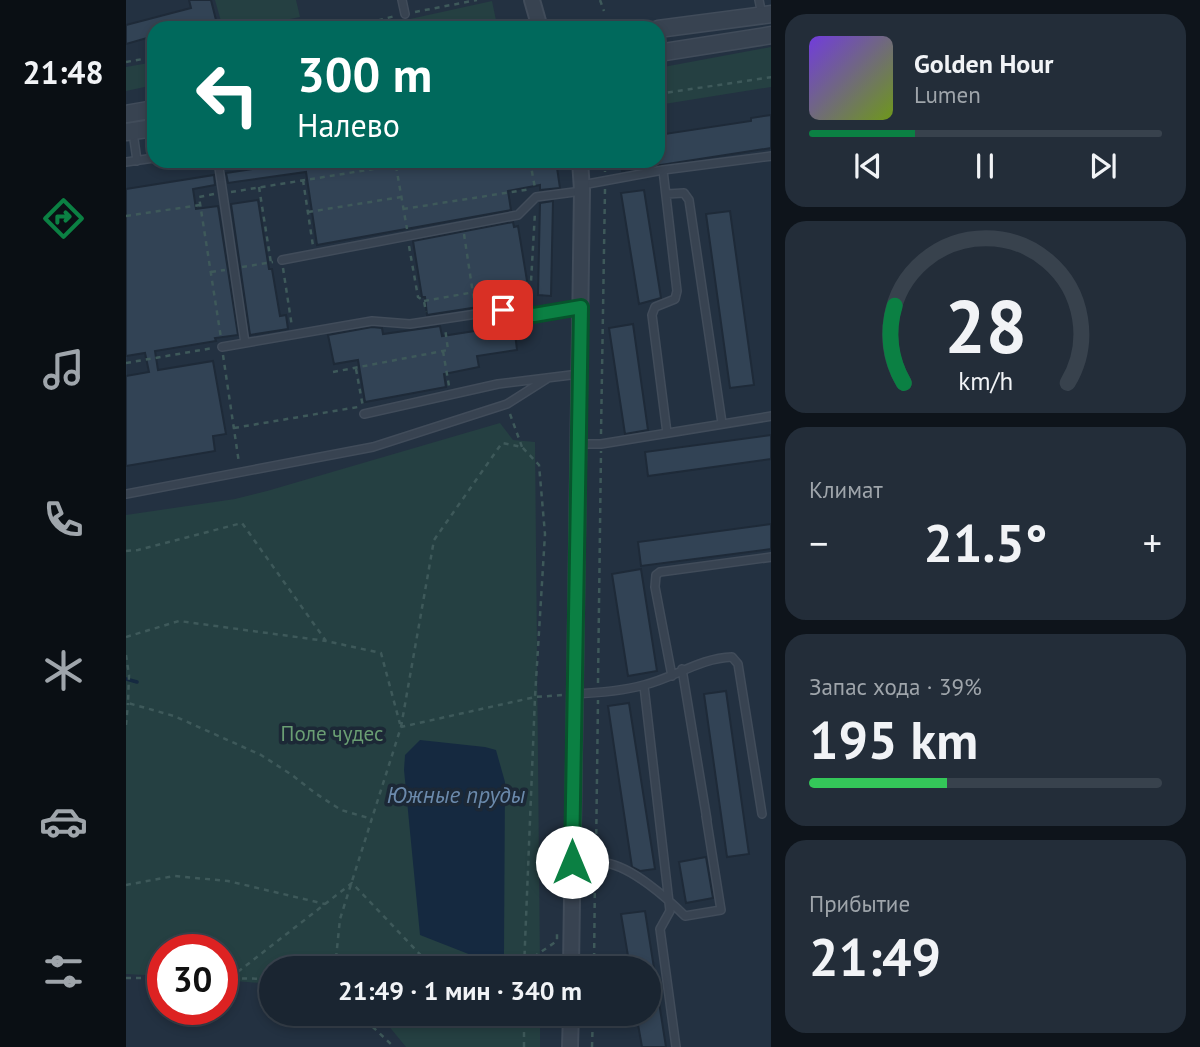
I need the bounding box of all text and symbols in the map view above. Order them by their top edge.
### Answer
text: 300 m [297,42,432,106]
text: Golden Hour [914,47,1053,80]
icon: left [182,49,273,140]
text: 21:48 [22,51,104,93]
text: Lumen [914,80,981,109]
text: Налево [297,104,400,146]
icon: previous [849,147,887,185]
icon: pause [966,147,1004,185]
icon: next [1084,147,1122,185]
icon: directions [39,194,88,243]
text: 28 [944,279,1027,373]
pin [473,280,533,340]
icon: arrive [484,291,522,329]
icon: music [39,345,88,394]
text: km/h [958,365,1013,397]
text: Климат [809,475,883,504]
icon: phone [39,495,88,544]
text: 21.5° [924,509,1047,576]
text: − [809,518,828,567]
text: + [1143,518,1162,567]
icon: climate [39,646,88,695]
text: Запас хода · 39% [809,672,982,701]
text: 195 km [809,706,978,773]
park label: Поле чудес [281,720,383,747]
water label: Южные пруды [387,780,526,809]
icon: car [39,797,88,846]
position arrow [535,825,609,899]
text: Прибытие [809,889,910,918]
text: 21:49 [809,923,941,990]
speed limit sign: 30 [147,934,238,1025]
icon: filters [39,947,88,996]
text: 21:49 · 1 мин · 340 m [338,974,582,1007]

